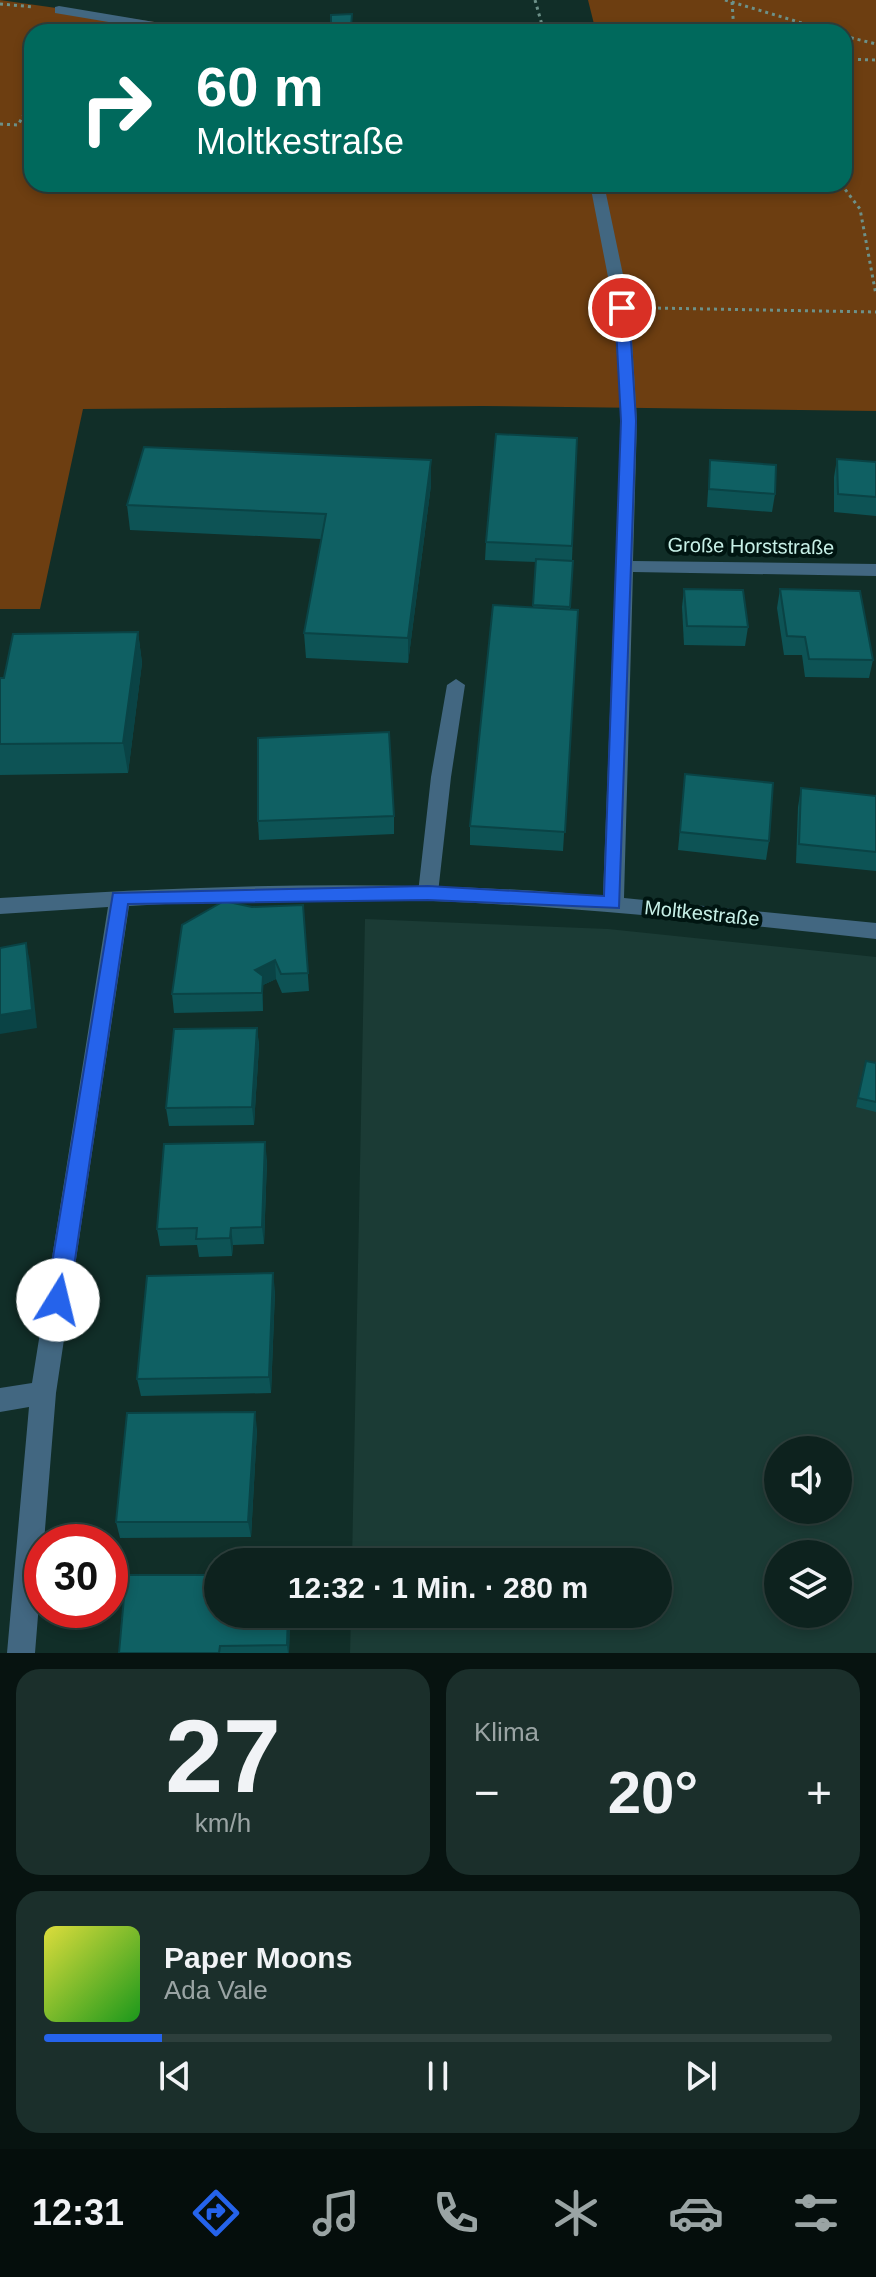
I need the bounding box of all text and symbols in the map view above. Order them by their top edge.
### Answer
text: 60 m [196,55,324,118]
icon: right [64,56,168,160]
text: Moltkestraße [196,121,404,162]
pin [588,274,656,342]
icon: arrive [600,286,644,330]
street label: Große Horststraße [667,534,835,558]
street label: Moltkestraße [643,896,761,930]
position arrow [16,1258,100,1342]
map controls [764,1436,852,1628]
button: sound [764,1436,852,1524]
speed limit sign: 30 [24,1524,128,1628]
button: layers [764,1540,852,1628]
text: 12:32 · 1 Min. · 280 m [288,1571,588,1604]
text: 27 [165,1698,281,1814]
text: Klima [474,1717,539,1747]
text: 20° [608,1759,698,1826]
text: − [474,1768,500,1817]
text: + [806,1768,832,1817]
text: km/h [195,1808,251,1838]
text: Paper Moons [164,1941,352,1974]
text: Ada Vale [164,1975,268,2005]
icon: previous [153,2054,197,2098]
icon: pause [416,2054,460,2098]
icon: next [679,2054,723,2098]
icon: directions [188,2185,244,2241]
icon: music [308,2185,364,2241]
icon: phone [428,2185,484,2241]
icon: climate [548,2185,604,2241]
icon: car [668,2185,724,2241]
icon: filters [788,2185,844,2241]
text: 12:31 [32,2192,124,2233]

